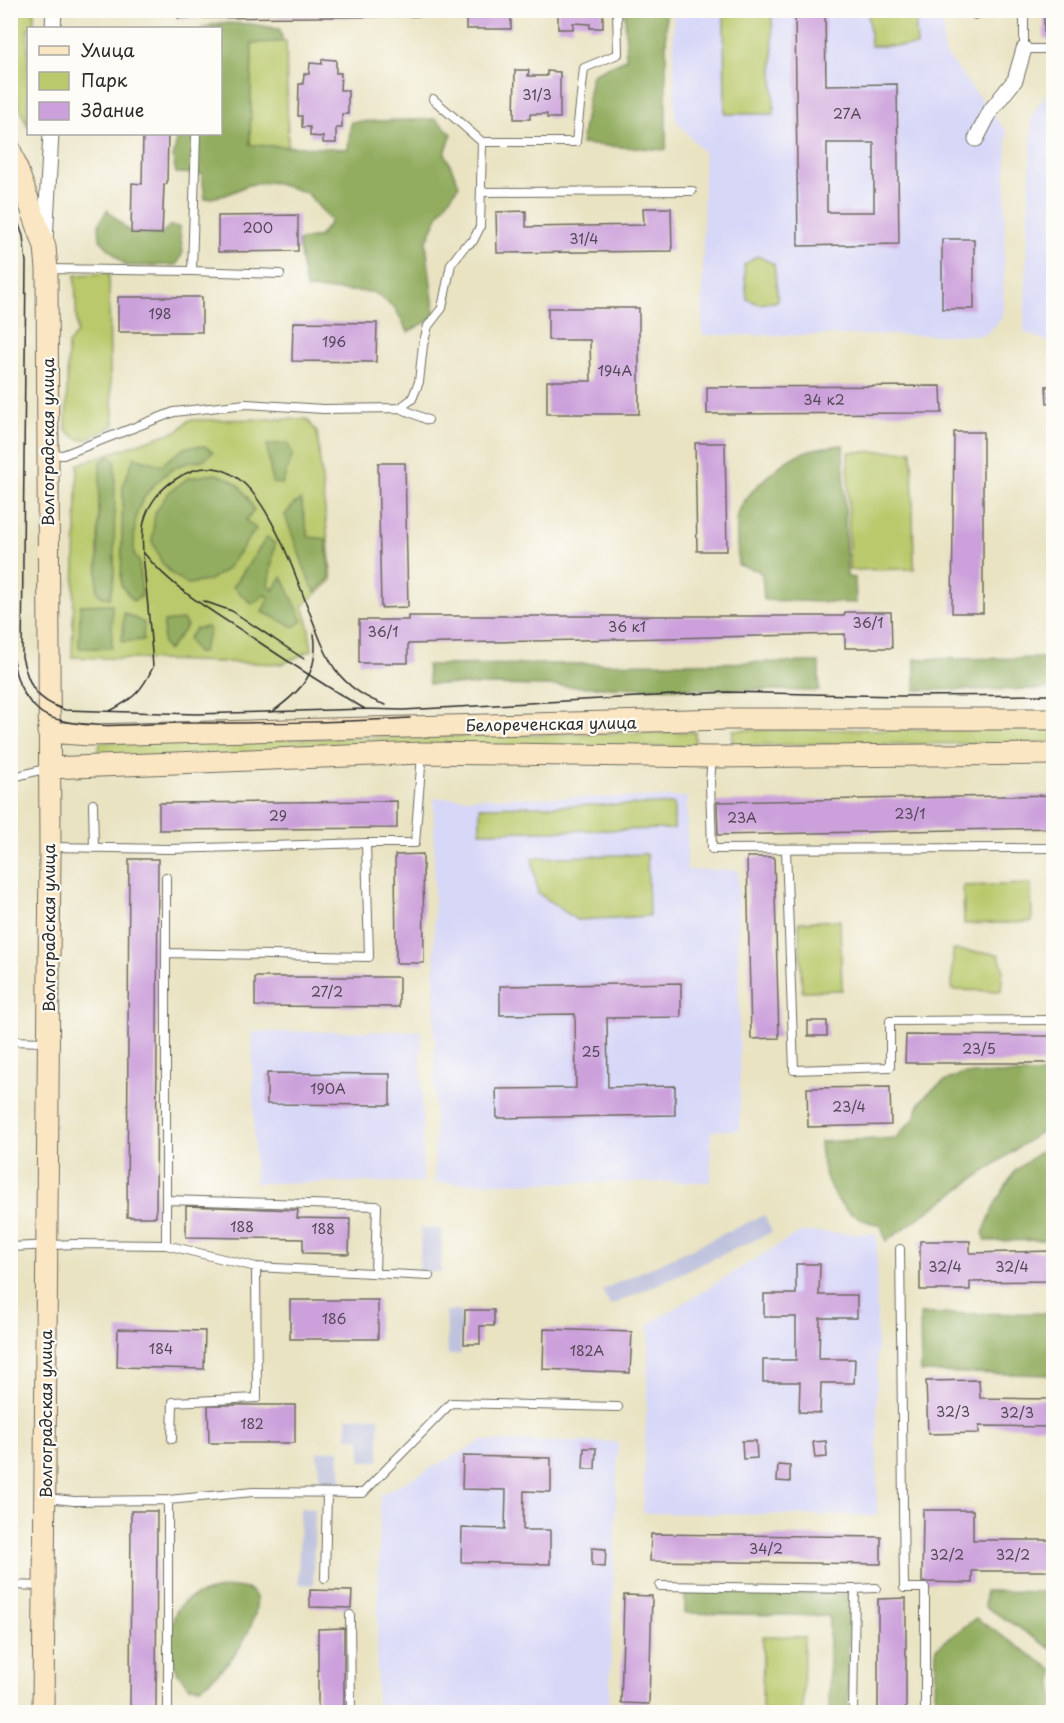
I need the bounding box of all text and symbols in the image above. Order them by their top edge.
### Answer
legend [27,27,222,135]
text: Улица [81,36,135,63]
text: Парк [81,66,128,93]
house number: 31/3 [522,84,552,105]
text: Здание [81,96,144,123]
house number: 27А [833,103,861,124]
house number: 200 [243,217,273,238]
house number: 31/4 [569,228,599,249]
house number: 198 [148,303,172,324]
house number: 196 [322,331,346,352]
street label: Волгоградская улица [35,358,59,526]
house number: 194А [598,360,632,381]
house number: 34 к2 [803,389,845,410]
house number: 36/1 [852,612,884,633]
house number: 36 к1 [608,616,646,637]
house number: 36/1 [367,621,399,642]
street label: Белореченская улица [465,710,637,736]
house number: 23/1 [895,803,925,824]
house number: 29 [269,805,287,826]
house number: 23А [727,807,757,828]
street label: Волгоградская улица [36,844,60,1012]
house number: 27/2 [311,981,343,1002]
house number: 23/5 [962,1038,996,1059]
house number: 25 [582,1041,600,1062]
house number: 190А [310,1078,346,1099]
house number: 23/4 [832,1096,866,1117]
house number: 188 [230,1216,254,1237]
house number: 188 [311,1218,335,1239]
house number: 32/4 [928,1256,962,1277]
house number: 32/4 [995,1256,1029,1277]
house number: 186 [322,1308,346,1329]
street label: Волгоградская улица [33,1330,57,1498]
house number: 184 [149,1338,173,1359]
house number: 182А [570,1340,604,1361]
house number: 32/3 [936,1401,970,1422]
house number: 32/3 [1000,1402,1034,1423]
house number: 182 [240,1413,264,1434]
house number: 34/2 [749,1538,783,1559]
house number: 32/2 [930,1544,964,1565]
house number: 32/2 [996,1544,1030,1565]

